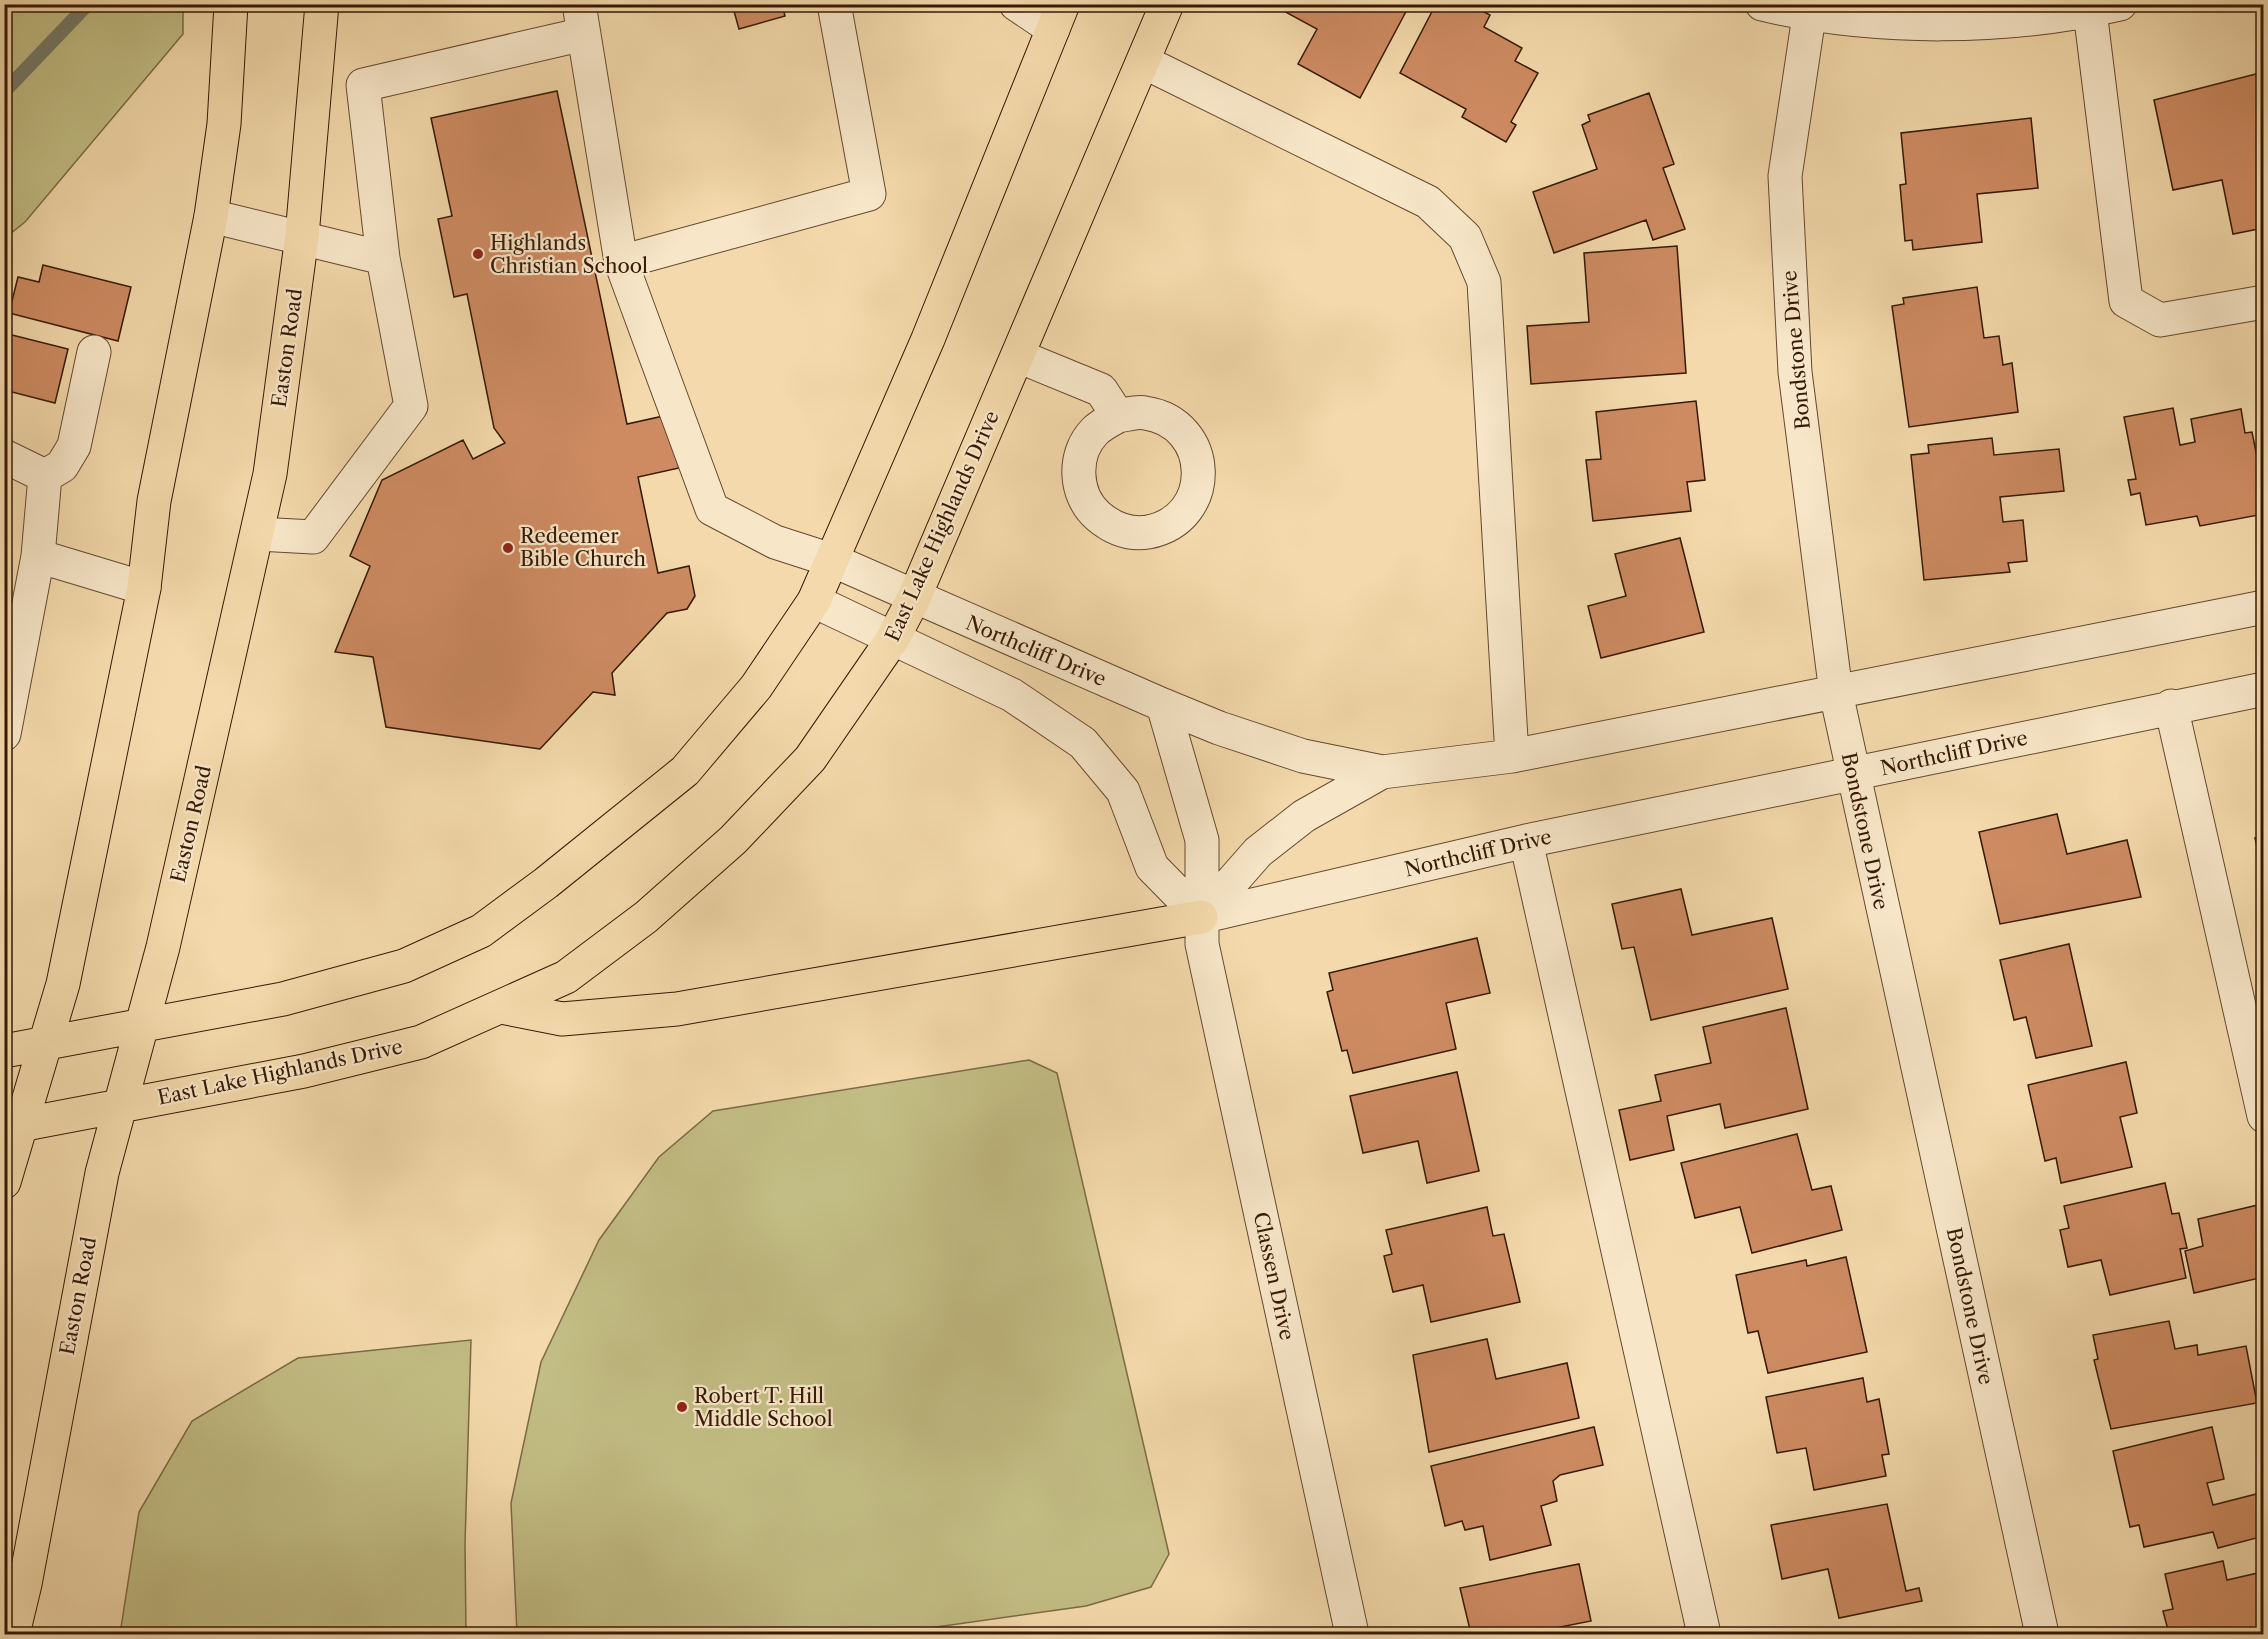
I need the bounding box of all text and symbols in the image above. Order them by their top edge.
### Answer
place label: Highlands Christian School [490,231,648,278]
marker: Highlands Christian School [471,247,485,261]
street label: Bondstone Drive [1777,269,1815,431]
street label: Easton Road [267,287,307,409]
street label: East Lake Highlands Drive [880,407,1004,645]
place label: Redeemer Bible Church [520,524,646,571]
marker: Redeemer Bible Church [501,541,515,555]
street label: Northcliff Drive [962,611,1110,691]
street label: Northcliff Drive [1878,726,2030,780]
street label: Bondstone Drive [1837,750,1893,912]
street label: Easton Road [166,763,216,885]
street label: Northcliff Drive [1402,824,1554,882]
street label: East Lake Highlands Drive [155,1034,405,1110]
street label: Classen Drive [1249,1210,1299,1342]
street label: Bondstone Drive [1942,1225,1998,1387]
street label: Easton Road [55,1235,101,1357]
place label: Robert T. Hill Middle School [694,1384,833,1431]
marker: Robert T. Hill Middle School [675,1400,689,1414]

